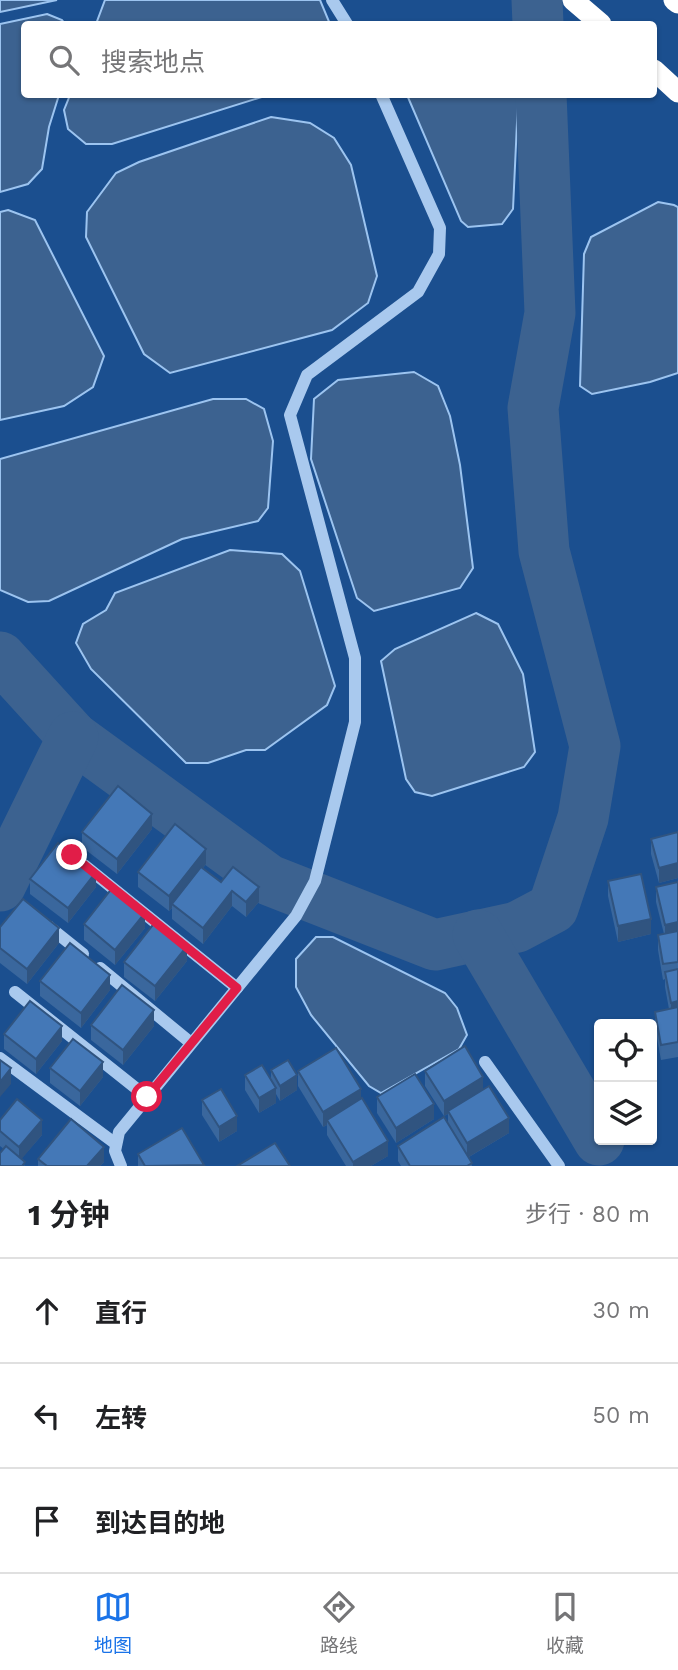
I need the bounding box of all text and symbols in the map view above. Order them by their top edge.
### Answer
search box [21,21,657,98]
icon: search [45,41,83,79]
text: 搜索地点 [101,47,205,77]
route end [56,839,87,870]
map controls [594,1019,657,1145]
button: locate [594,1019,657,1082]
route start [131,1081,162,1112]
button: layers [594,1082,657,1145]
text: 1 分钟 [28,1197,110,1232]
text: 步行 · 80 m [525,1201,650,1228]
icon: ahead [28,1292,66,1330]
text: 30 m [593,1297,650,1324]
text: 直行 [95,1298,147,1328]
icon: left [28,1397,66,1435]
text: 50 m [593,1402,650,1429]
text: 左转 [95,1403,147,1433]
icon: arrive [28,1502,66,1540]
text: 到达目的地 [95,1508,225,1538]
tab: 地图 [94,1588,132,1657]
tab: 路线 [320,1588,358,1657]
tab: 收藏 [546,1588,584,1657]

